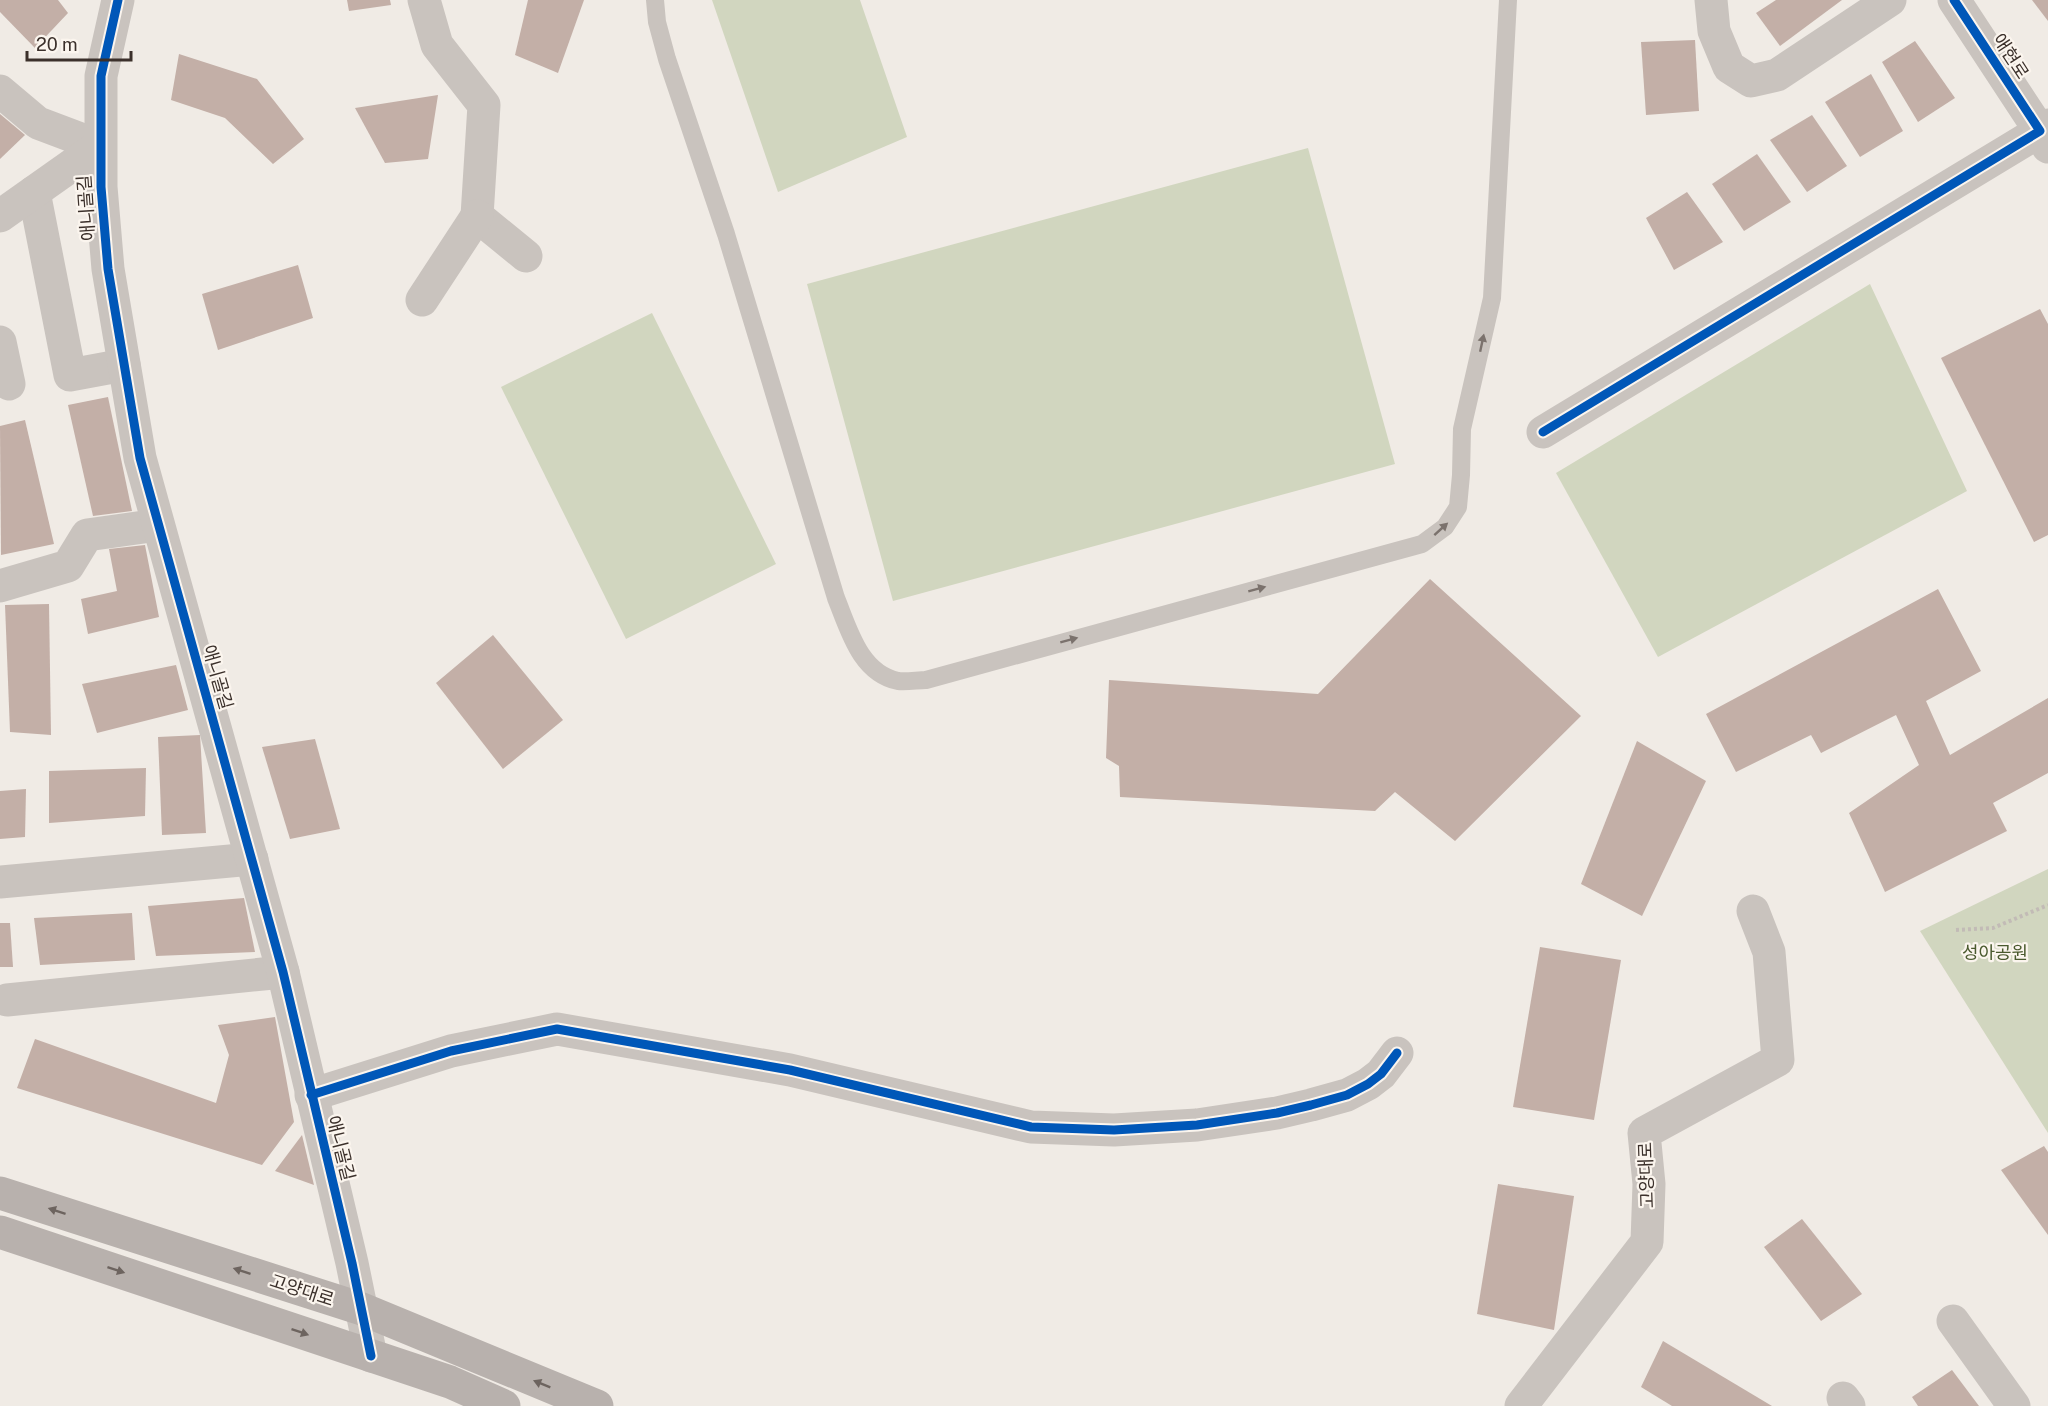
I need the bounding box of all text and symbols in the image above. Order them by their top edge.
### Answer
scale bar [27,24,130,62]
street label: 애현로 [1989,29,2033,83]
text: 20 m [36,34,78,55]
street label: 애니골길 [73,174,99,242]
one-way arrow [1478,334,1488,352]
one-way arrow [1433,523,1448,536]
one-way arrow [1249,584,1267,593]
one-way arrow [1060,635,1078,644]
street label: 애니골길 [199,642,237,712]
park label: 성아공원 [1962,942,2028,963]
street label: 애니골길 [323,1113,359,1183]
street label: 고양대로 [1634,1142,1658,1208]
one-way arrow [48,1206,66,1216]
one-way arrow [107,1265,125,1275]
one-way arrow [233,1266,251,1275]
street label: 고양대로 [267,1270,337,1310]
one-way arrow [291,1328,309,1338]
one-way arrow [533,1379,551,1389]

